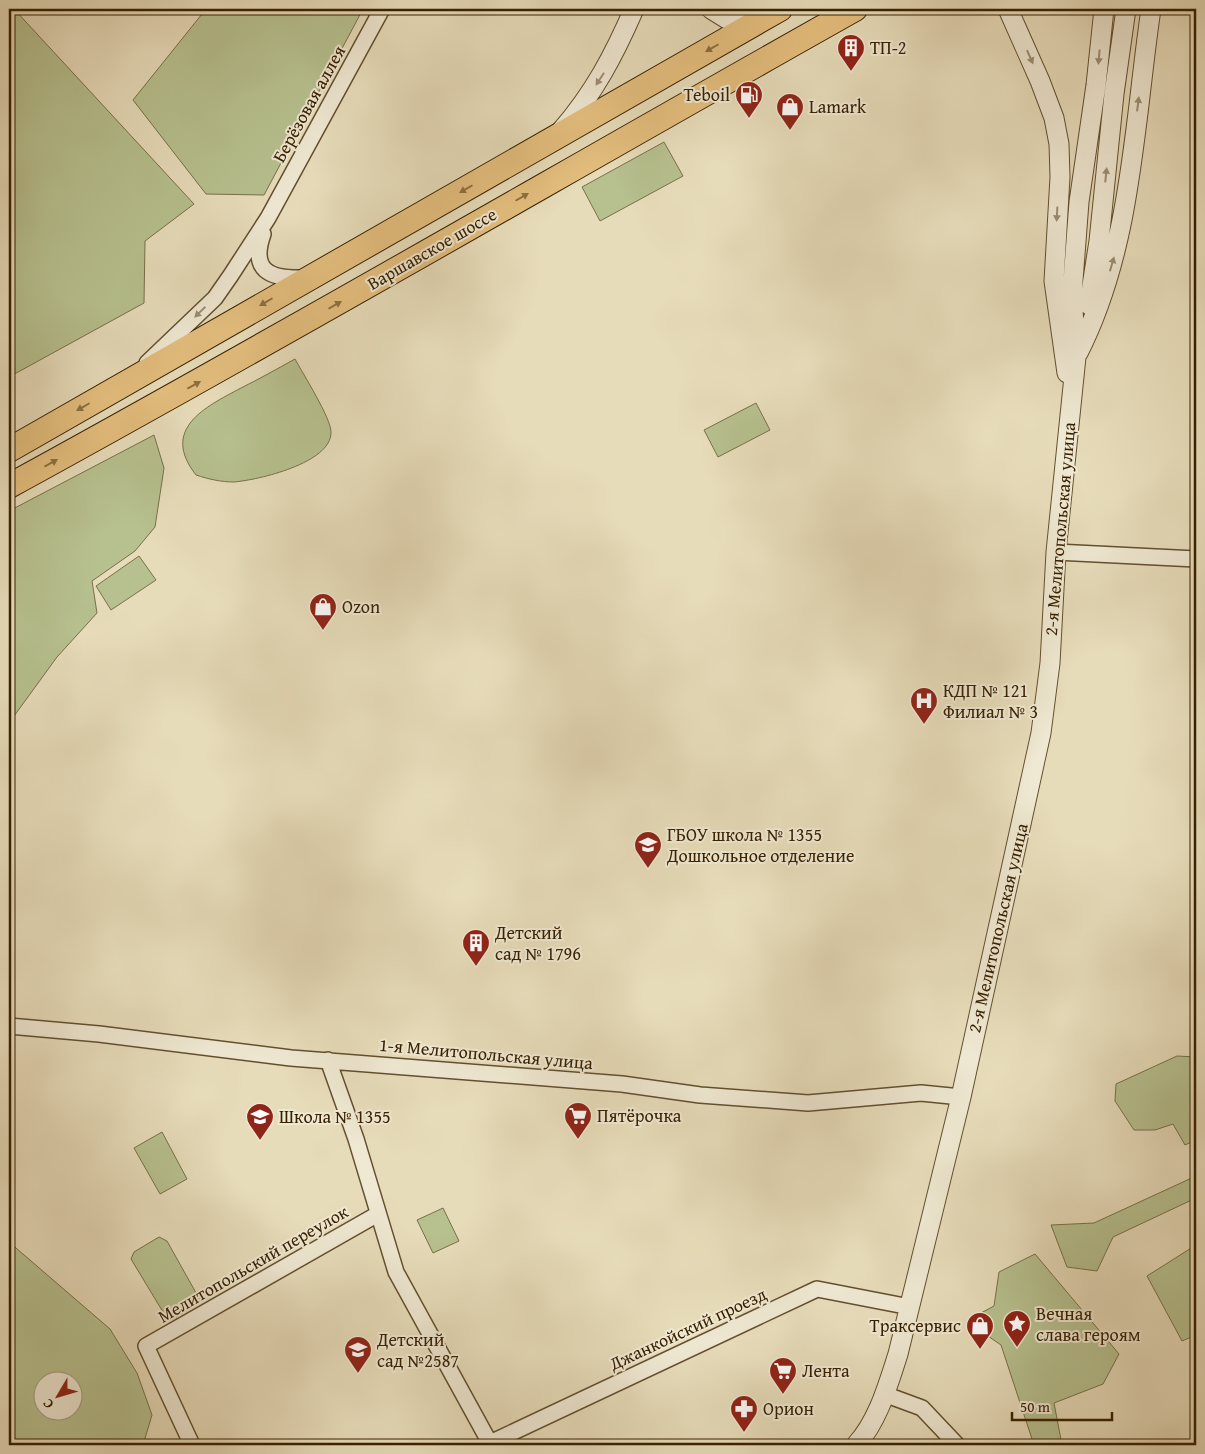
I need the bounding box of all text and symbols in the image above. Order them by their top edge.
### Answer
building icon: ТП-2 [836,33,866,72]
place label: ТП-2 [870,34,907,61]
street label: Берёзовая аллея [265,40,352,167]
one-way arrow [705,43,718,52]
one-way arrow [1026,50,1034,64]
one-way arrow [1095,50,1103,66]
one-way arrow [595,72,604,86]
fuel station icon: Teboil [734,80,764,119]
place label: Teboil [684,81,730,108]
shop icon: Lamark [775,92,805,131]
place label: Lamark [809,93,867,120]
one-way arrow [1134,96,1142,112]
one-way arrow [1102,166,1110,182]
one-way arrow [459,184,472,193]
one-way arrow [515,193,528,202]
street label: Варшавское шоссе [362,200,502,297]
one-way arrow [1052,207,1060,223]
one-way arrow [1108,257,1116,272]
one-way arrow [259,298,274,306]
one-way arrow [329,300,342,309]
one-way arrow [194,306,206,318]
one-way arrow [187,381,201,389]
one-way arrow [76,403,91,411]
street label: 2-я Мелитопольская улица [1037,421,1082,637]
one-way arrow [44,459,59,467]
shop icon: Ozon [308,592,338,631]
place label: Ozon [342,593,380,620]
place label: КДП № 121 Филиал № 3 [943,677,1038,725]
hospital icon: КДП № 121 Филиал № 3 [909,686,939,725]
street label: 2-я Мелитопольская улица [960,820,1035,1035]
place label: ГБОУ школа № 1355 Дошкольное отделение [666,821,854,869]
school or university icon: ГБОУ школа № 1355 Дошкольное отделение [633,830,663,869]
place label: Детский сад № 1796 [494,919,581,967]
building icon: Детский сад № 1796 [461,928,491,967]
street label: 1-я Мелитопольская улица [378,1031,594,1076]
supermarket icon: Пятёрочка [563,1101,593,1140]
school or university icon: Школа № 1355 [245,1102,275,1141]
place label: Пятёрочка [597,1102,682,1129]
place label: Школа № 1355 [279,1103,391,1130]
street label: Мелитопольский переулок [152,1198,354,1329]
street label: Джанкойский проезд [604,1280,771,1377]
place label: Вечная слава героям [1036,1300,1141,1348]
place icon: Вечная слава героям [1002,1309,1032,1348]
shop icon: Траксервис [965,1311,995,1350]
place label: Траксервис [870,1312,961,1339]
place label: Детский сад №2587 [376,1326,459,1374]
school or university icon: Детский сад №2587 [343,1335,373,1374]
supermarket icon: Лента [768,1356,798,1395]
place label: Лента [802,1357,850,1384]
north arrow [32,1372,82,1422]
scale bar [1012,1389,1112,1421]
pharmacy icon: Орион [729,1394,759,1433]
text: С [37,1395,58,1413]
place label: Орион [763,1395,814,1422]
text: 50 m [1020,1396,1051,1417]

